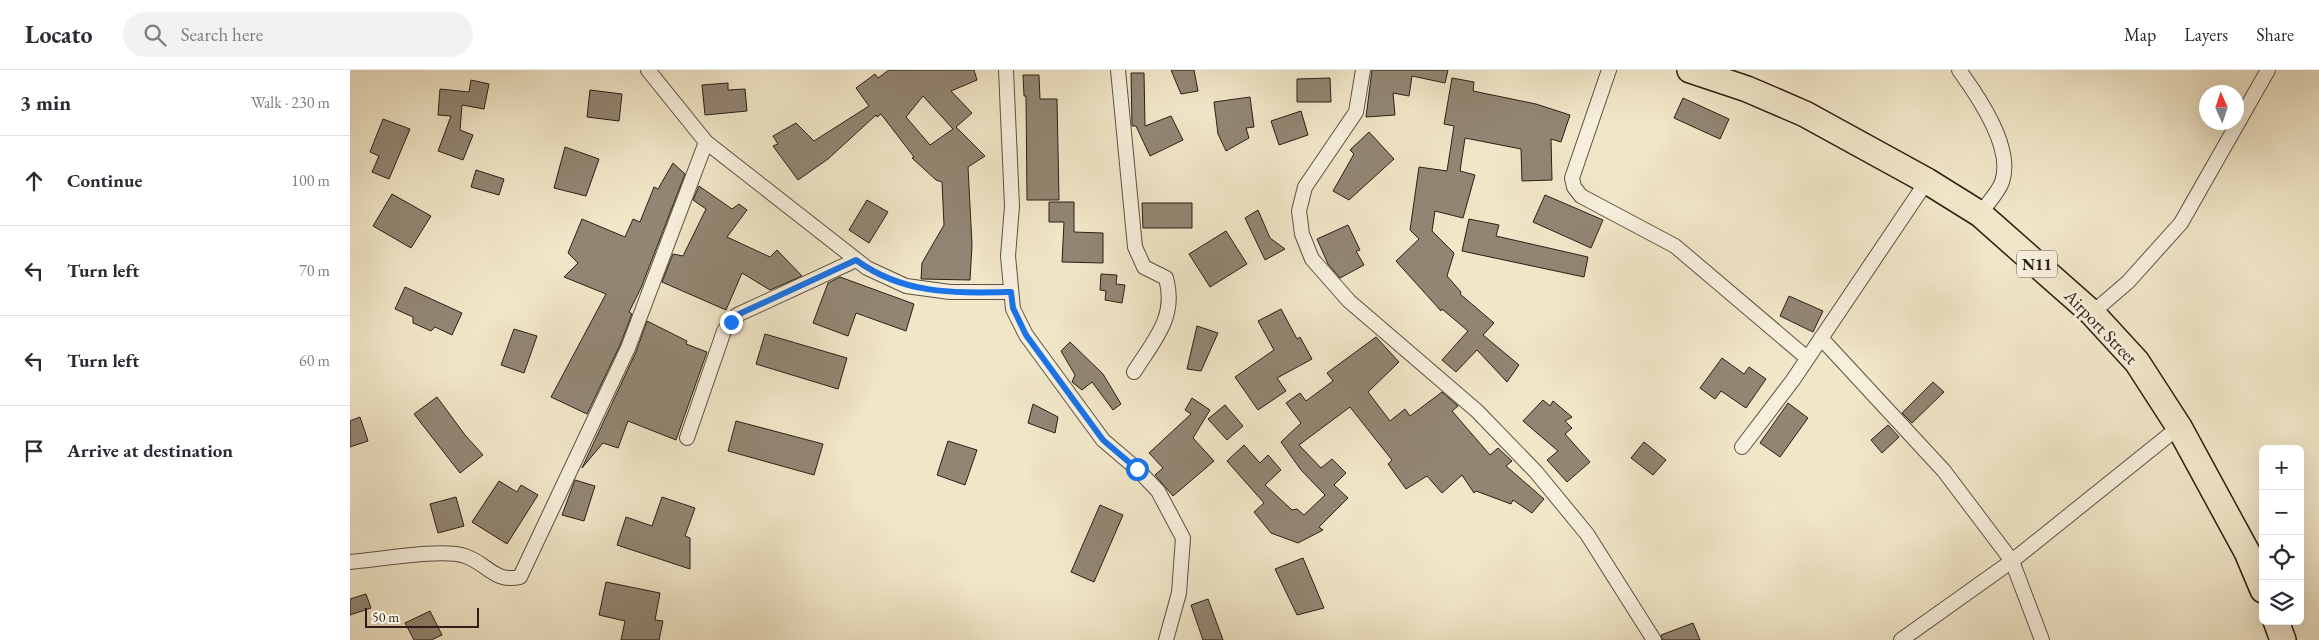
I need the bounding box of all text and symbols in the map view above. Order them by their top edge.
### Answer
search box [123,12,473,57]
text: Locato [25,19,93,50]
icon: search [141,21,169,49]
text: Search here [181,22,263,47]
text: Map [2124,23,2156,46]
text: Layers [2184,23,2228,46]
text: Share [2256,23,2294,46]
north arrow [2199,85,2244,130]
text: 3 min [20,89,71,116]
text: Walk · 230 m [251,92,330,113]
icon: ahead [20,167,48,195]
text: Continue [67,168,142,193]
text: 100 m [291,170,330,191]
road number: N11 [2017,250,2057,278]
icon: left [20,257,48,285]
text: Turn left [67,258,139,283]
text: 70 m [299,260,330,281]
street label: Airport Street [2059,283,2143,369]
route end [720,311,743,334]
icon: left [20,347,48,375]
text: Turn left [67,348,139,373]
text: 60 m [299,350,330,371]
icon: arrive [20,437,48,465]
text: Arrive at destination [67,438,233,463]
map controls [2259,445,2304,625]
button: + [2259,445,2304,490]
route start [1126,458,1149,481]
button: − [2259,490,2304,535]
button: locate [2259,535,2304,580]
button: layers [2259,580,2304,625]
scale bar [365,605,479,628]
text: 50 m [372,608,399,626]

